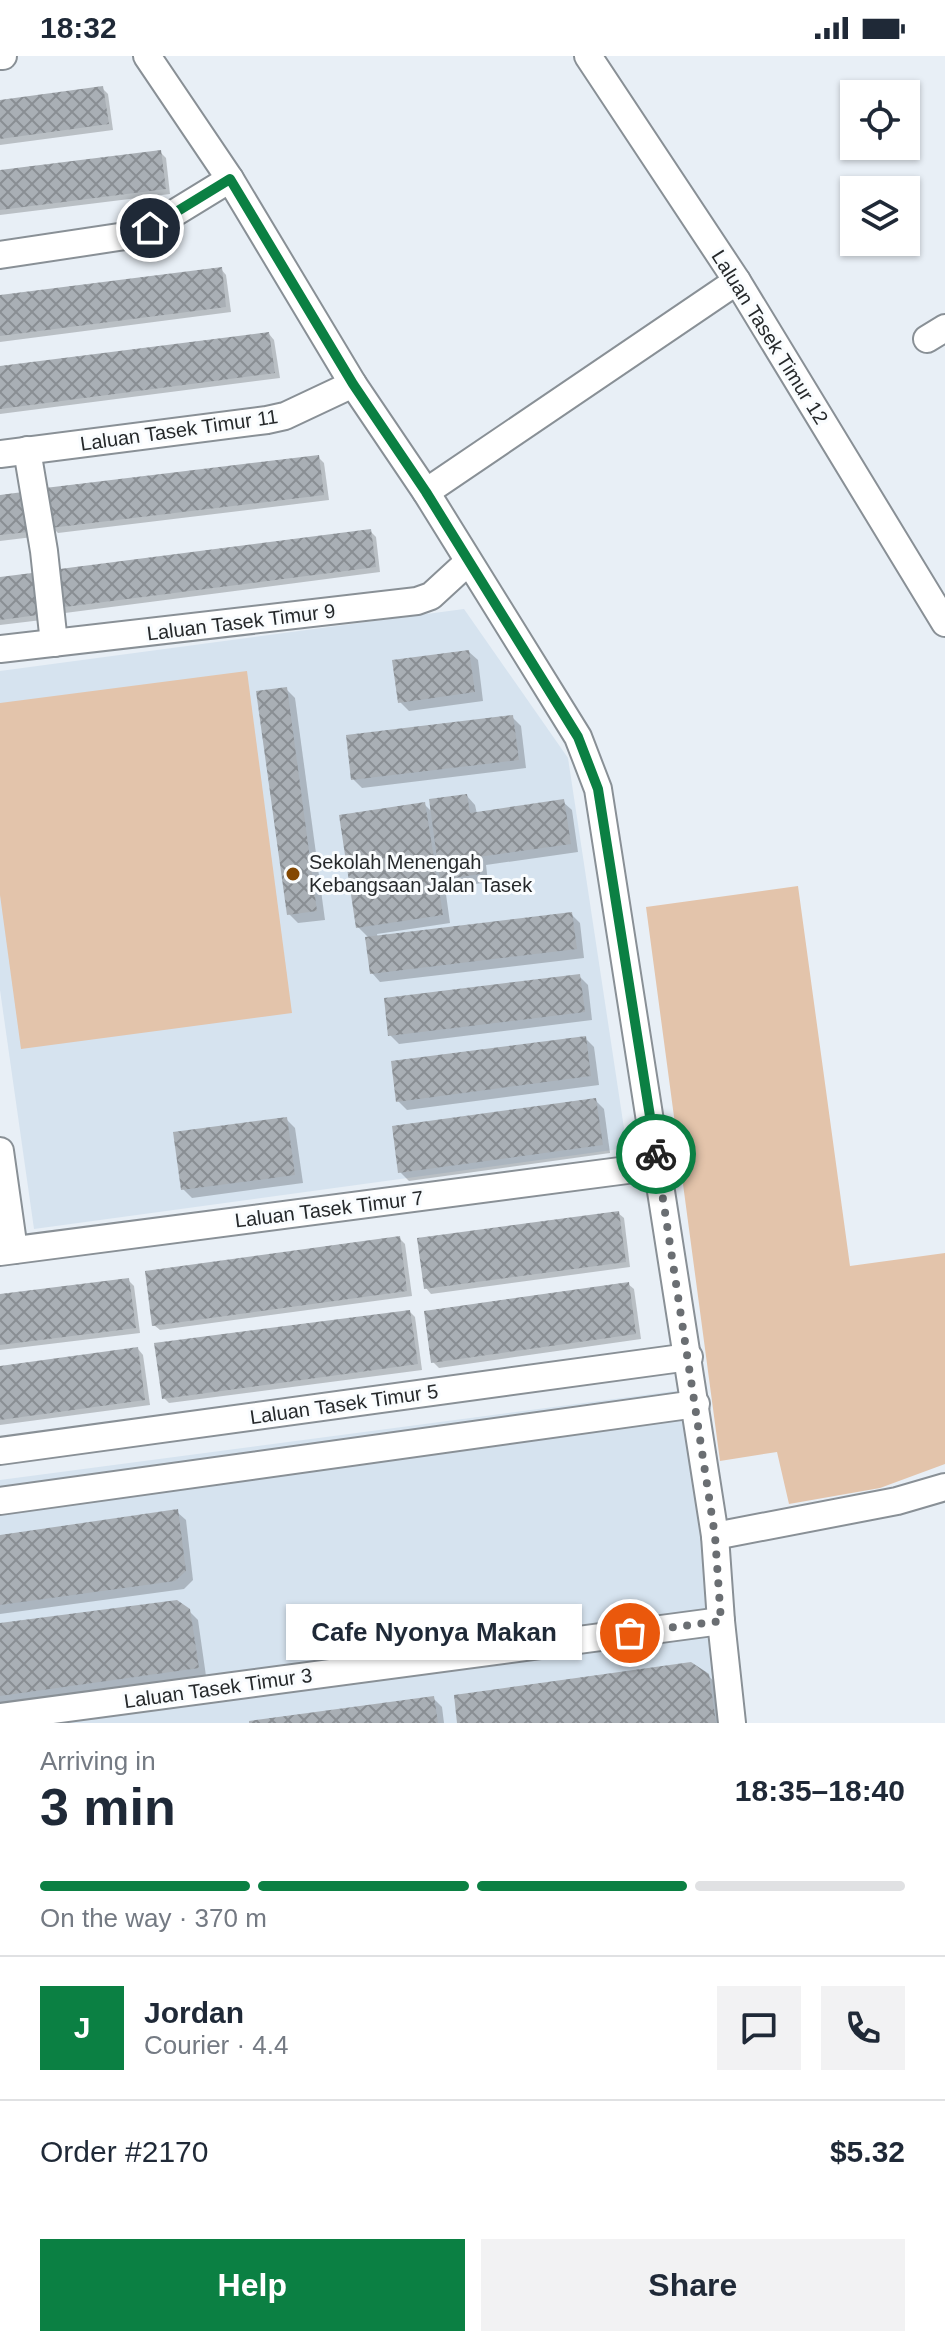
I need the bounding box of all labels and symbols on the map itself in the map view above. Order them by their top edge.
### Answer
pin [116,194,184,262]
street label: Laluan Tasek Timur 12 [707,246,833,428]
street label: Laluan Tasek Timur 11 [79,405,279,455]
street label: Laluan Tasek Timur 9 [145,600,337,644]
place label: Sekolah Menengah Kebangsaan Jalan Tasek [309,851,533,896]
marker: Sekolah Menengah Kebangsaan Jalan Tasek [284,865,302,883]
courier [616,1114,696,1194]
street label: Laluan Tasek Timur 7 [233,1187,425,1231]
street label: Laluan Tasek Timur 5 [249,1380,439,1428]
pin [596,1599,664,1667]
callout: Cafe Nyonya Makan [286,1605,582,1661]
street label: Laluan Tasek Timur 3 [123,1664,313,1712]

